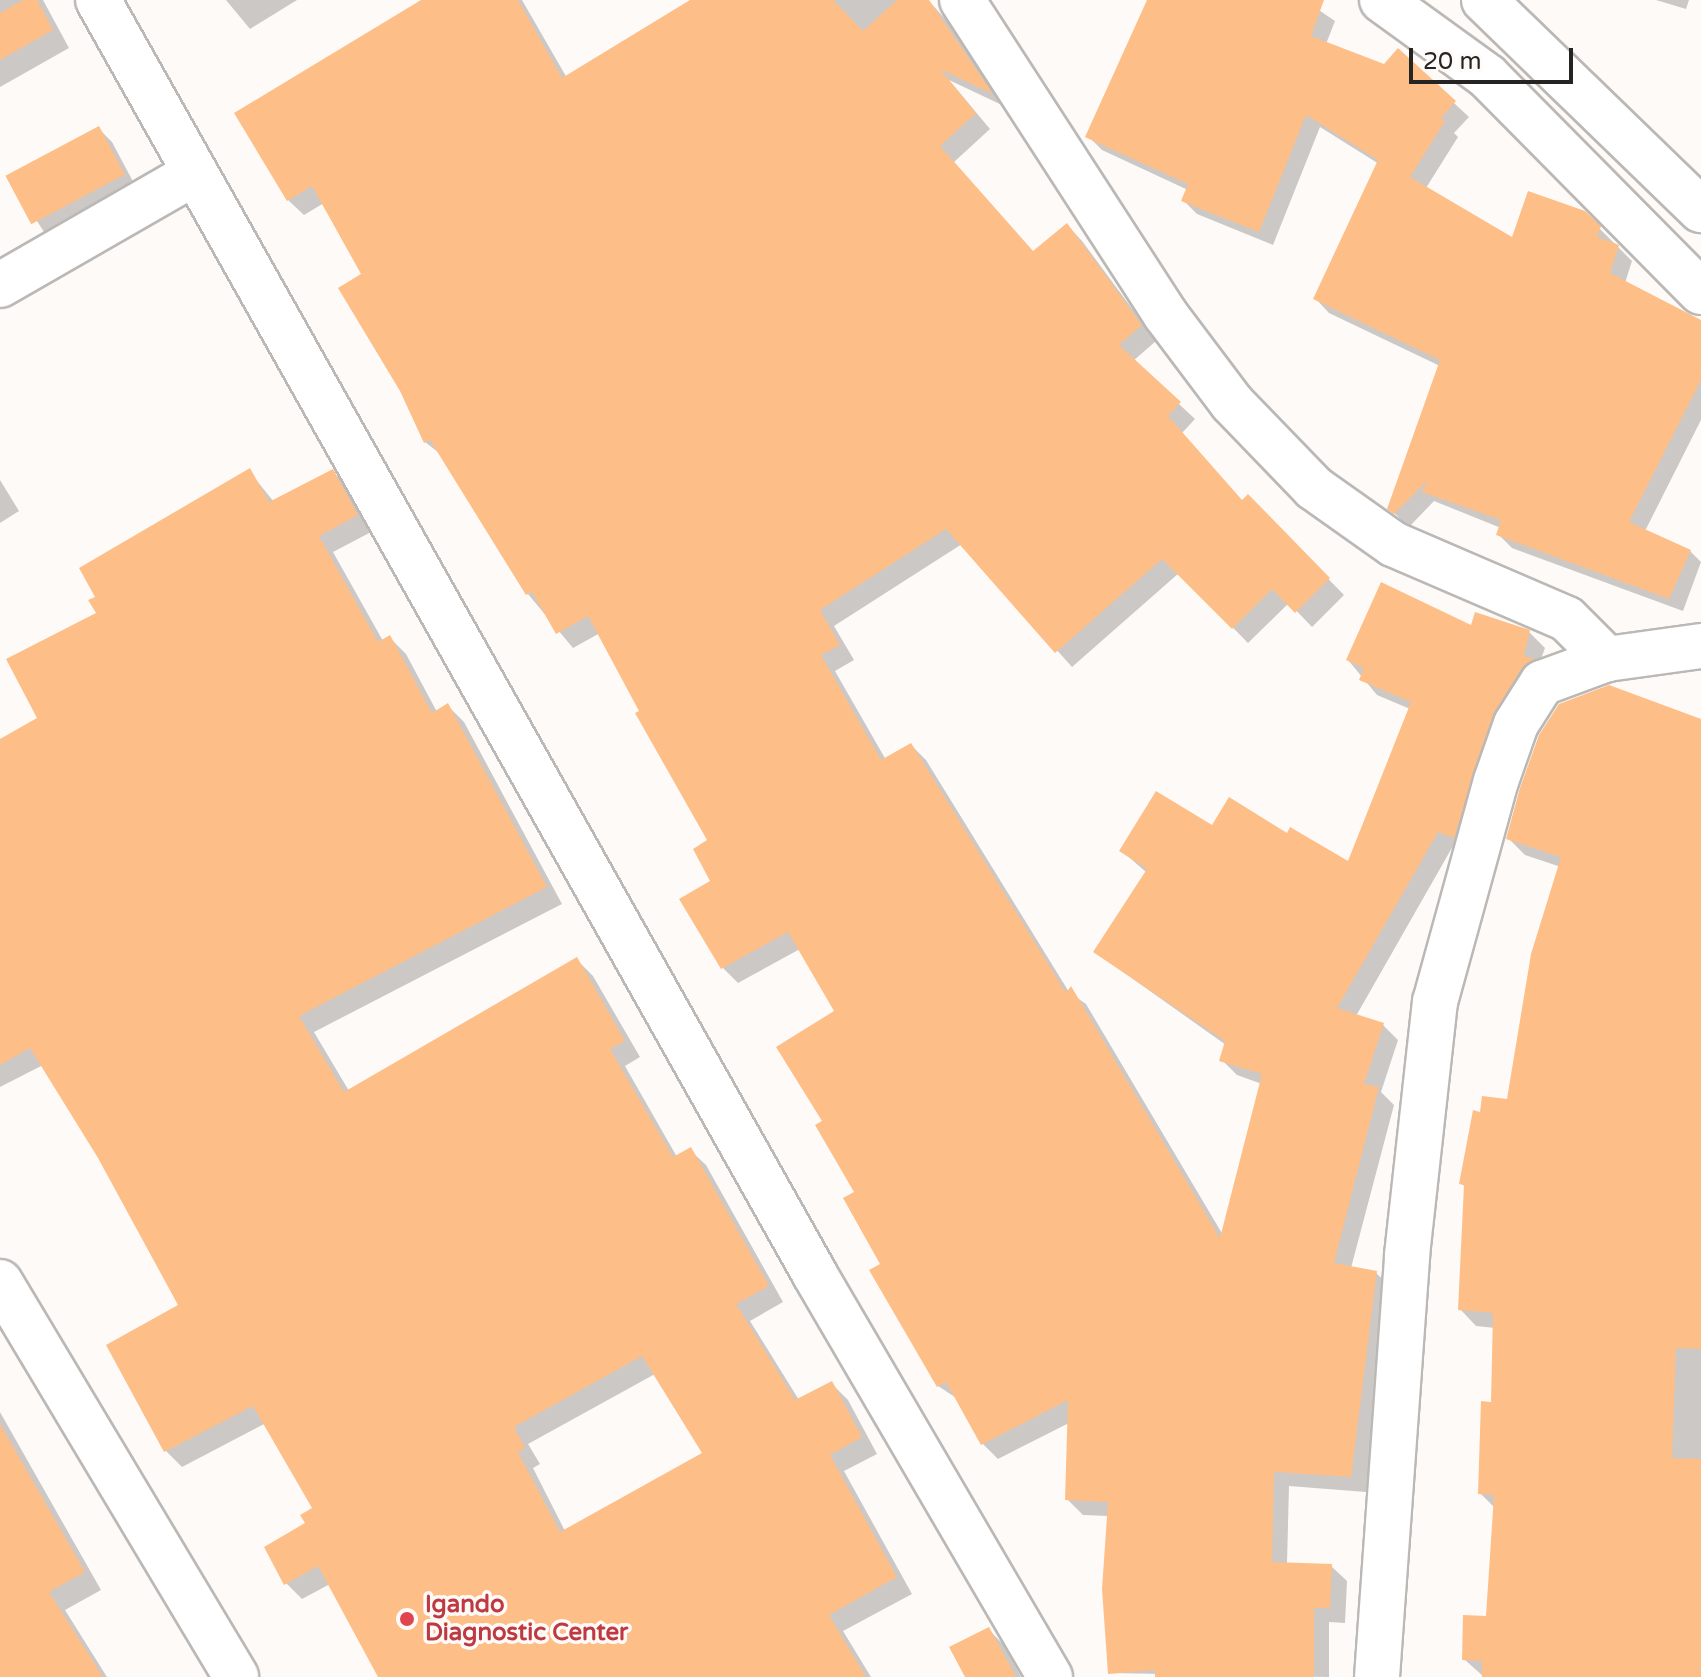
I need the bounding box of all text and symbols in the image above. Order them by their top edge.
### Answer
scale bar [1413,32,1577,82]
text: 20 m [1423,47,1481,76]
place label: Igando Diagnostic Center [425,1591,628,1647]
marker: Igando Diagnostic Center [396,1608,418,1630]

